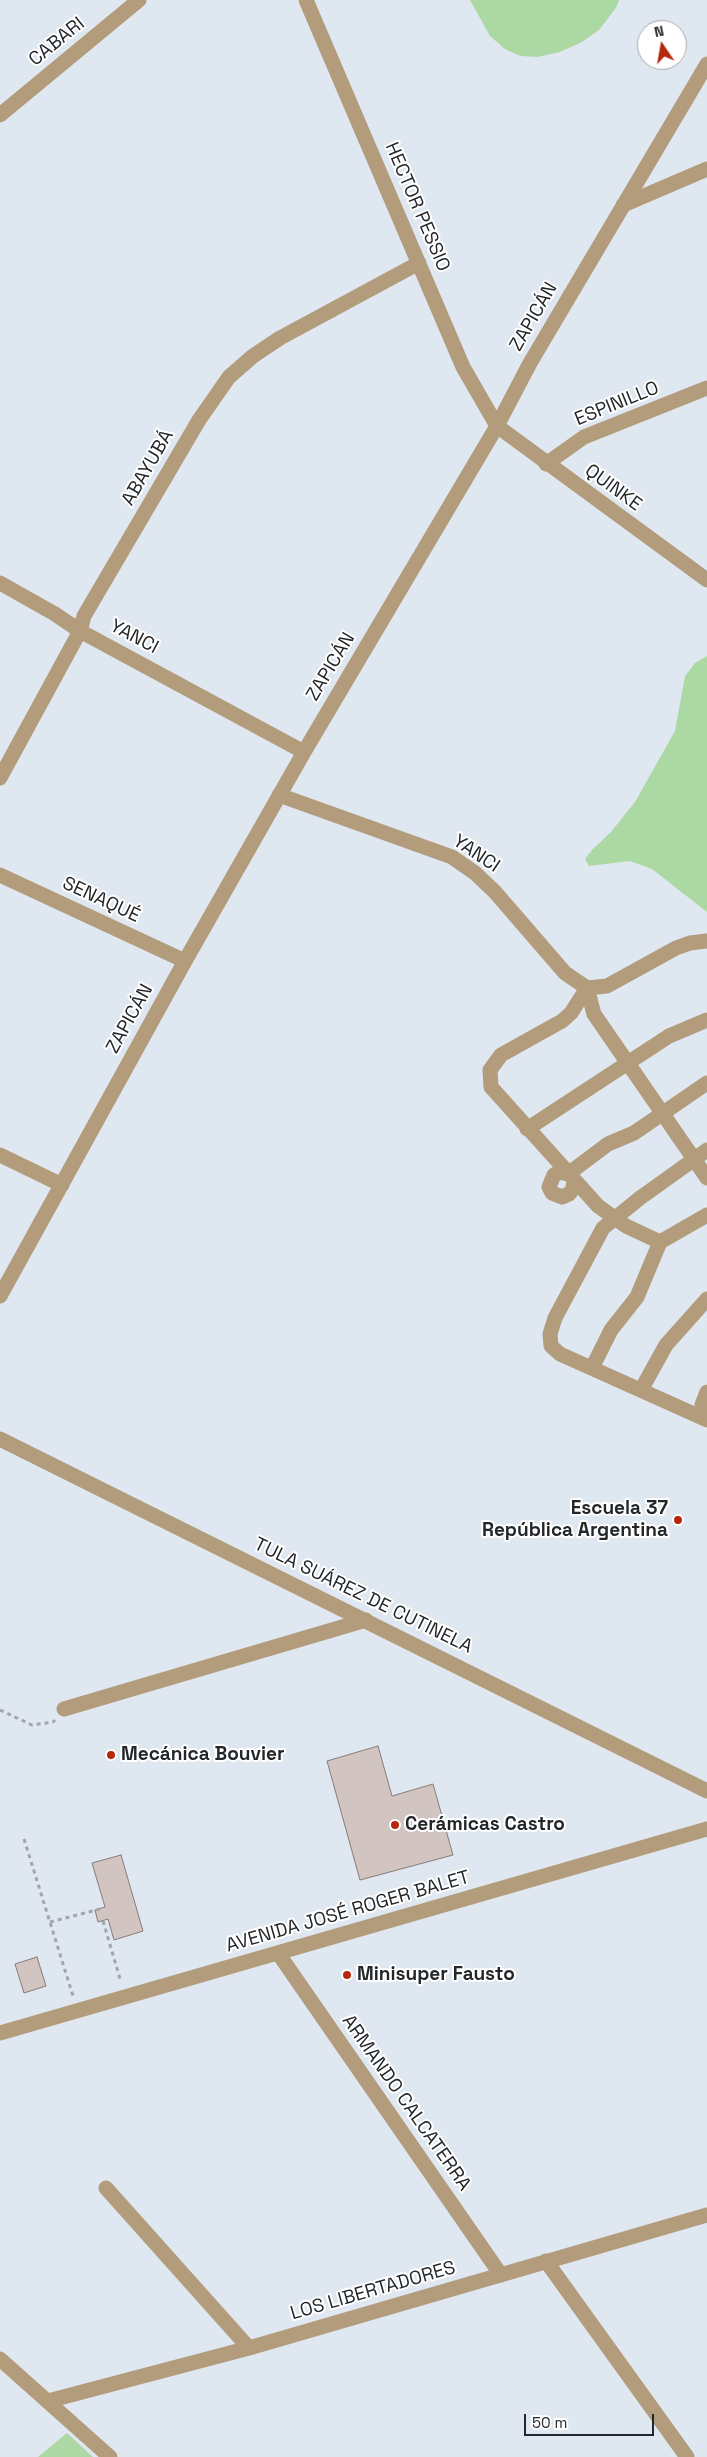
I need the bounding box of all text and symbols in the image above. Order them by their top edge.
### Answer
street label: CABARI [25,13,89,71]
north arrow [637,20,687,70]
text: N [653,22,666,41]
street label: HECTOR PESSIO [380,139,454,275]
street label: ZAPICÁN [505,279,563,355]
street label: ESPINILLO [572,377,662,431]
street label: ABAYUBÁ [117,426,179,510]
street label: QUINKE [580,460,646,516]
street label: YANCI [106,615,162,659]
street label: ZAPICÁN [302,629,360,705]
street label: YANCI [448,830,504,878]
street label: SENAQUÉ [59,872,143,928]
street label: ZAPICÁN [102,980,158,1058]
place label: Escuela 37 República Argentina [482,1498,668,1542]
marker: Escuela 37 República Argentina [672,1514,684,1526]
street label: TULA SUÁREZ DE CUTINELA [250,1533,476,1659]
place label: Mecánica Bouvier [121,1744,284,1766]
marker: Mecánica Bouvier [105,1749,117,1761]
place label: Cerámicas Castro [405,1814,565,1836]
marker: Cerámicas Castro [389,1819,401,1831]
street label: AVENIDA JOSÉ ROGER BALET [224,1866,472,1958]
place label: Minisuper Fausto [357,1964,515,1986]
marker: Minisuper Fausto [341,1969,353,1981]
street label: ARMANDO CALCATERRA [337,2011,475,2195]
street label: LOS LIBERTADORES [288,2257,458,2325]
scale bar [527,2404,657,2436]
text: 50 m [532,2413,567,2432]

